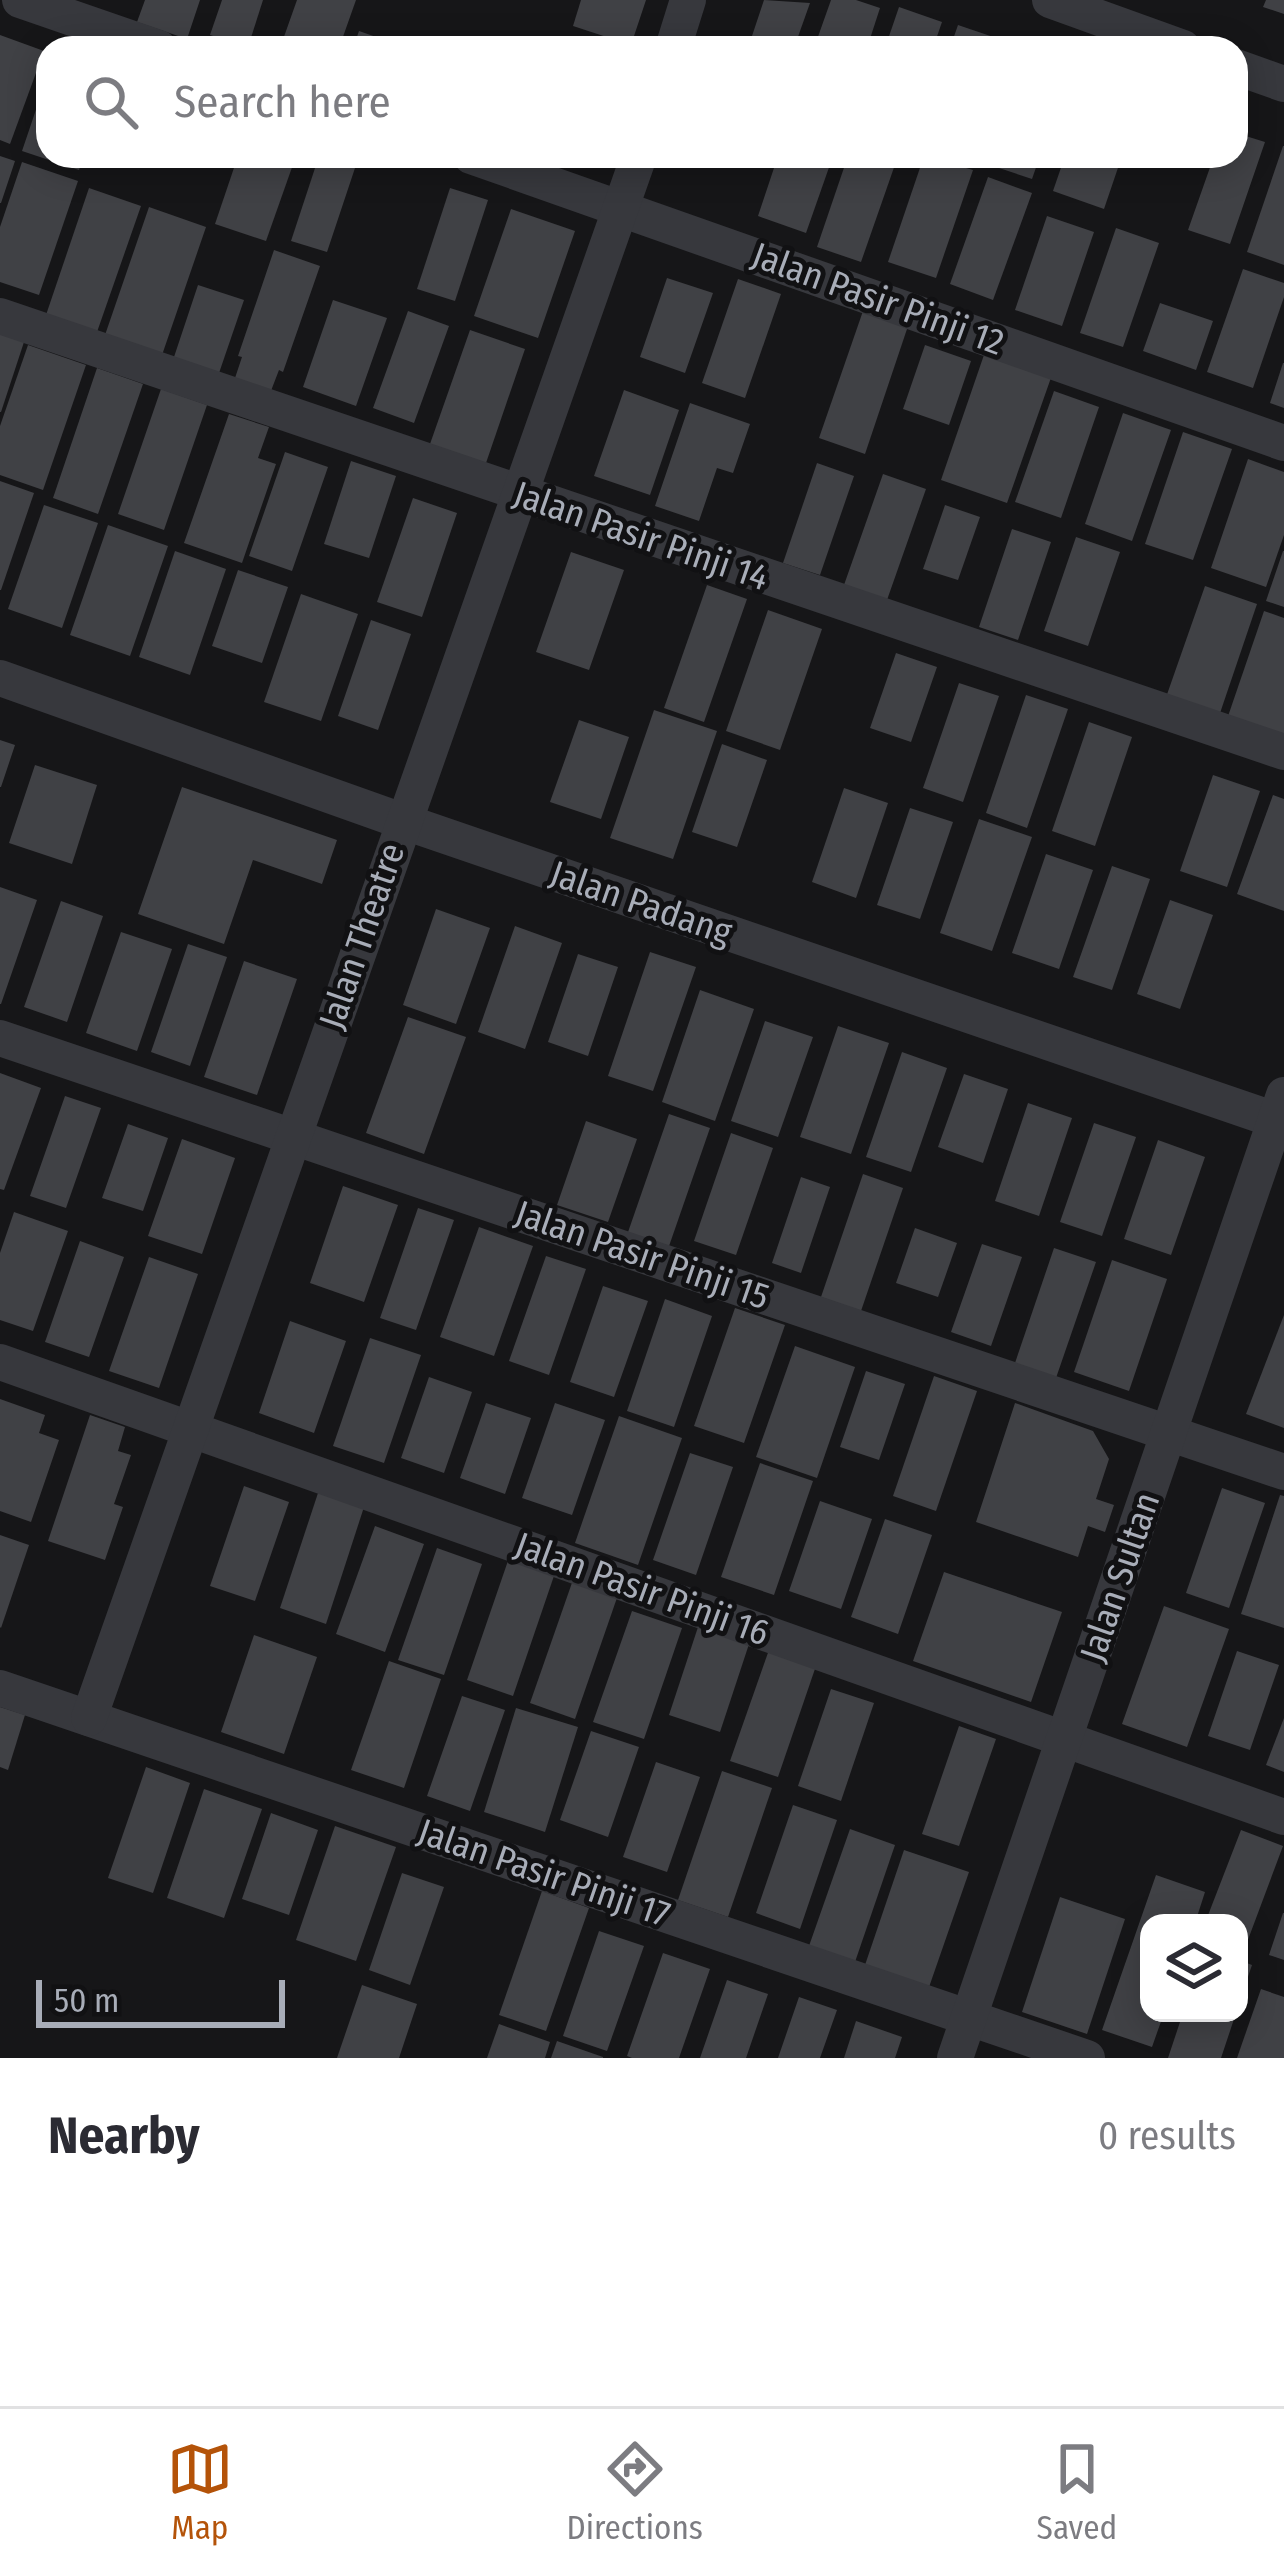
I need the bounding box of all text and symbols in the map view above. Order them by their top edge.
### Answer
search box [36,36,1248,168]
icon: search [78,69,144,135]
text: Search here [174,75,391,129]
street label: Jalan Pasir Pinji 12 [746,233,1010,365]
street label: Jalan Pasir Pinji 14 [508,472,774,600]
street label: Jalan Theatre [310,837,414,1035]
street label: Jalan Padang [545,851,738,955]
street label: Jalan Pasir Pinji 15 [509,1191,775,1319]
street label: Jalan Sultan [1071,1487,1169,1667]
street label: Jalan Pasir Pinji 16 [509,1523,775,1655]
street label: Jalan Pasir Pinji 17 [412,1809,676,1937]
map controls [1140,1914,1248,2022]
button: layers [1140,1914,1248,2022]
scale bar [36,1974,285,2027]
text: 50 m [54,1981,119,2021]
text: Nearby [48,2105,200,2167]
text: 0 results [1098,2113,1236,2159]
tab: Map [167,2436,233,2548]
tab: Directions [566,2436,703,2548]
tab: Saved [1037,2436,1117,2548]

